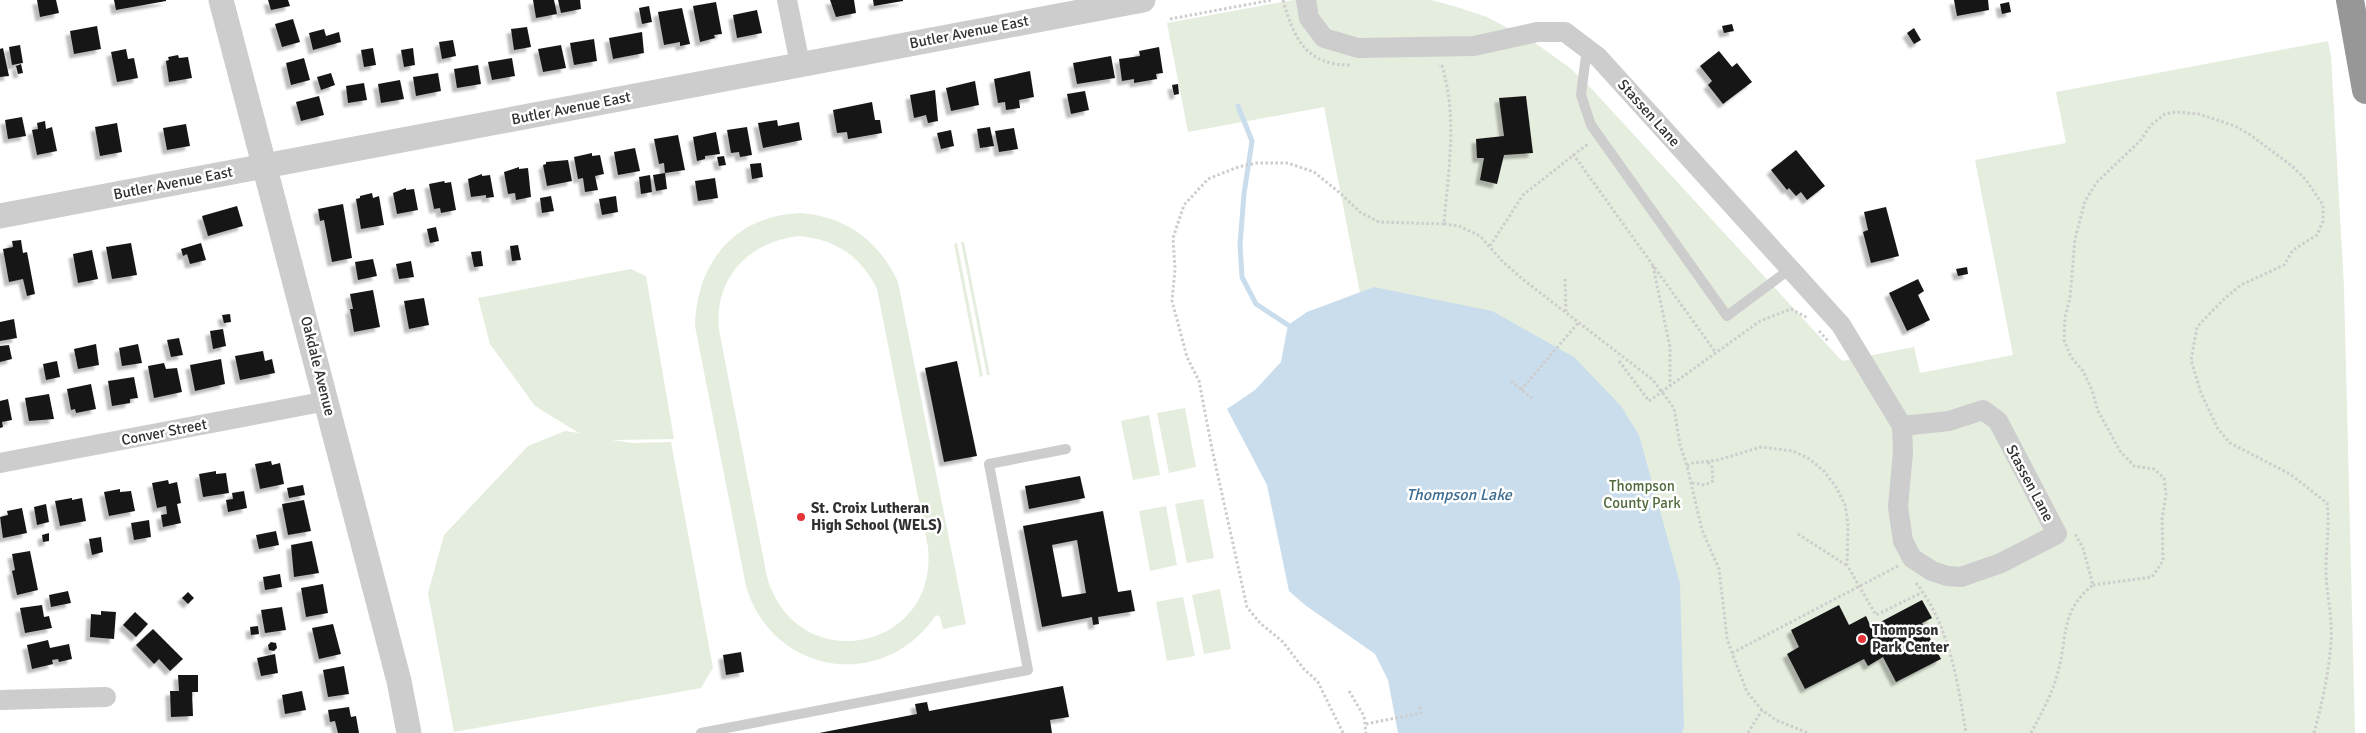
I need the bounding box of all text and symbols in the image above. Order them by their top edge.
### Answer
street label: Butler Avenue East [908,12,1030,52]
street label: Stassen Lane [1614,76,1684,150]
street label: Butler Avenue East [510,88,632,128]
street label: Butler Avenue East [112,163,234,203]
street label: Oakdale Avenue [297,314,339,418]
street label: Conver Street [120,415,208,449]
street label: Stassen Lane [2002,442,2058,524]
park label: Thompson County Park [1603,477,1681,512]
water label: Thompson Lake [1406,485,1513,505]
place label: St. Croix Lutheran High School (WELS) [811,499,942,534]
marker: St. Croix Lutheran High School (WELS) [795,511,807,523]
place label: Thompson Park Center [1872,621,1949,656]
marker: Thompson Park Center [1856,633,1868,645]

